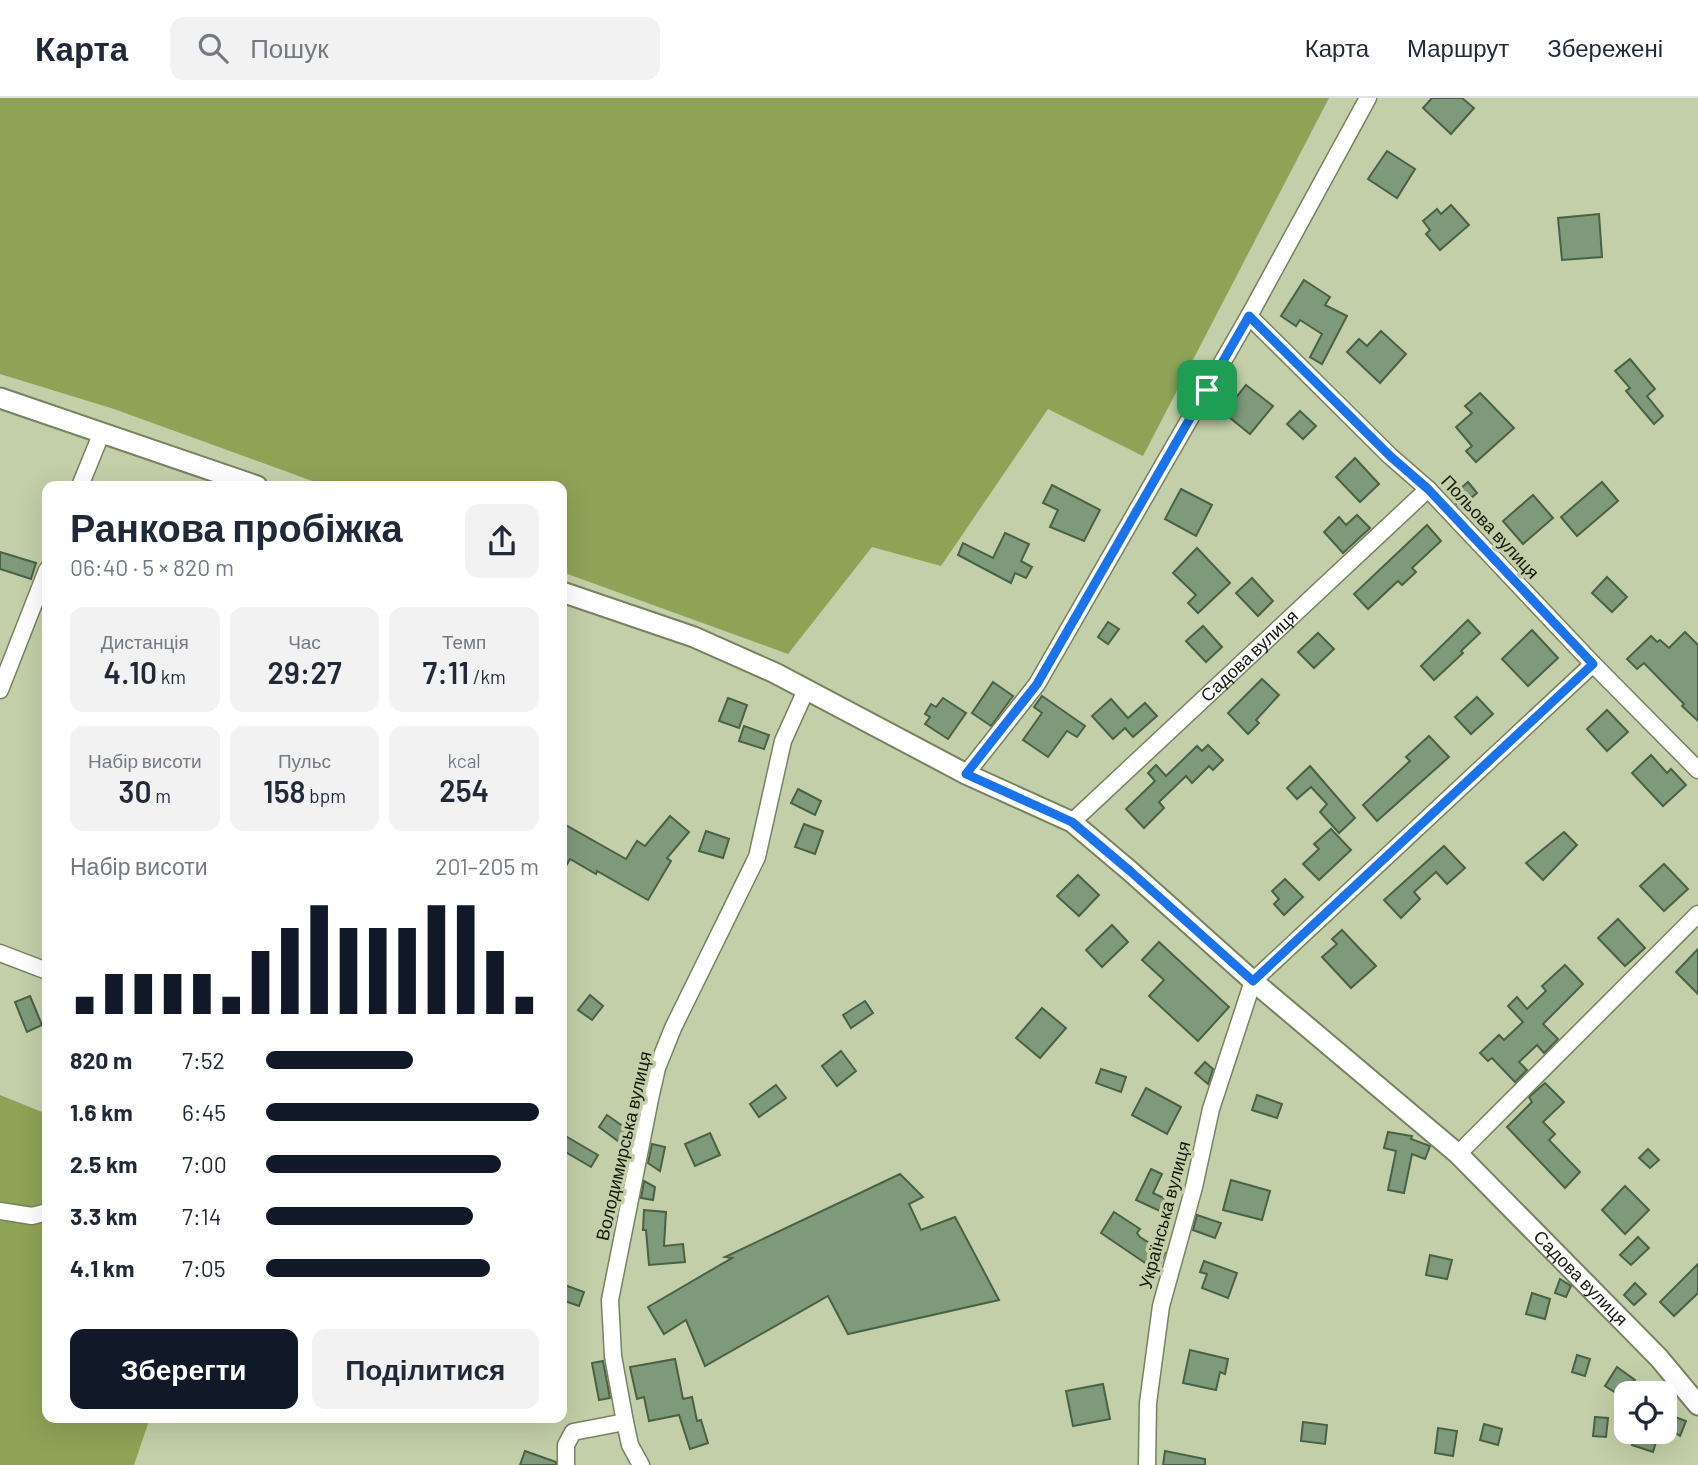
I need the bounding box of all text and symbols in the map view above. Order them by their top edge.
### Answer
search box [170,17,660,80]
text: Карта [35,28,128,68]
icon: search [194,29,232,67]
text: Пошук [250,32,329,63]
text: Карта [1305,33,1369,62]
text: Маршрут [1407,33,1509,62]
text: Збережені [1547,33,1663,62]
pin [1177,360,1237,420]
icon: arrive [1188,371,1226,409]
street label: Польова вулиця [1437,470,1544,583]
text: Ранкова пробіжка [70,504,403,550]
button: share [465,504,539,578]
text: 06:40 · 5 × 820 m [70,553,234,581]
street label: Садова вулиця [1196,604,1302,706]
text: Дистанція [101,630,189,653]
text: Час [288,630,321,653]
text: Темп [442,630,486,653]
text: 4.10 [104,654,157,690]
text: 29:27 [267,654,342,690]
text: 7:11 [423,654,469,690]
text: km [157,665,186,688]
text: /km [469,665,506,688]
text: Набір висоти [88,749,202,772]
text: Пульс [278,749,331,772]
text: kcal [448,749,481,772]
text: 254 [439,772,489,808]
text: 30 [119,773,152,809]
text: 158 [263,773,306,809]
text: m [152,784,171,807]
text: bpm [306,784,346,807]
text: Набір висоти [70,852,208,880]
text: 201–205 m [435,852,539,880]
text: 820 m [70,1046,132,1074]
text: 7:52 [182,1046,225,1074]
street label: Володимирська вулиця [591,1049,656,1243]
text: 1.6 km [70,1098,133,1126]
text: 6:45 [182,1098,226,1126]
street label: Українська вулиця [1134,1138,1194,1291]
text: 2.5 km [70,1150,138,1178]
text: 7:00 [182,1150,227,1178]
text: 3.3 km [70,1202,137,1230]
text: 7:14 [182,1202,221,1230]
street label: Садова вулиця [1529,1225,1633,1330]
text: 4.1 km [70,1254,134,1282]
text: 7:05 [182,1254,226,1282]
button: Зберегти [70,1329,298,1409]
button: Поділитися [312,1329,539,1409]
map controls [1614,1381,1677,1444]
button: locate [1614,1381,1677,1444]

